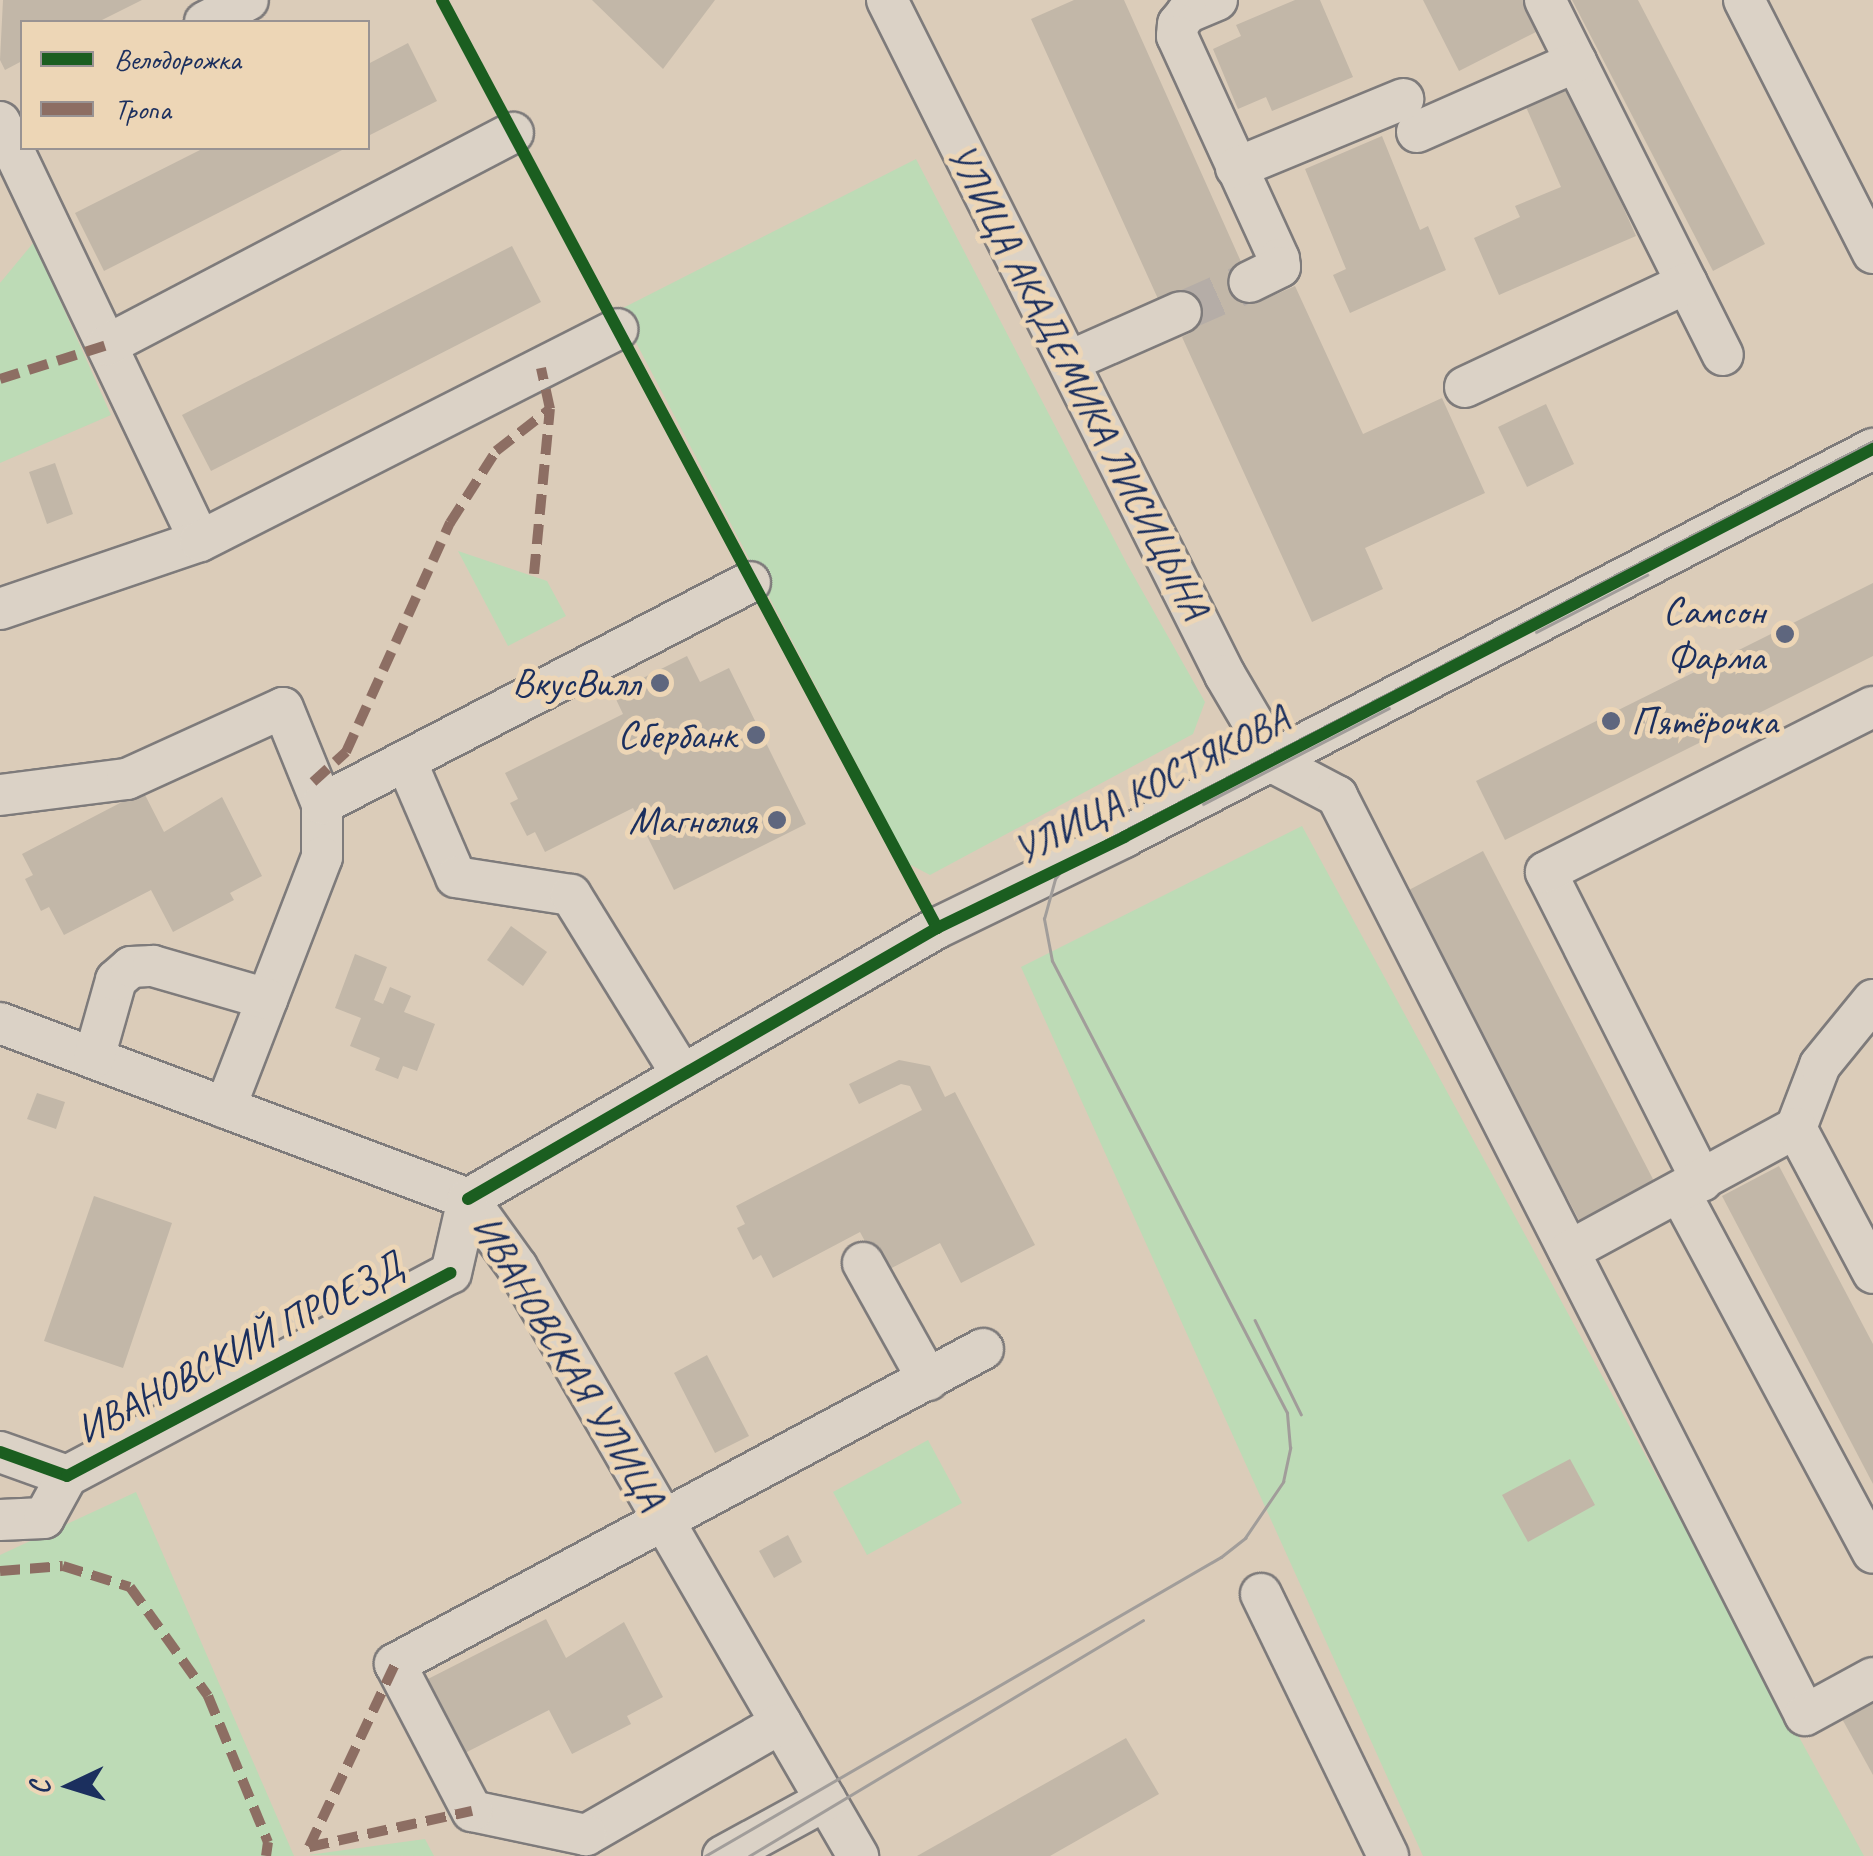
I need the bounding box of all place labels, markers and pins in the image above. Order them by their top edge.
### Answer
place label: Самсон Фарма [1663,587,1765,681]
marker: Самсон Фарма [1774,623,1796,645]
place label: ВкусВилл [512,659,640,707]
marker: ВкусВилл [649,672,671,694]
place label: Пятёрочка [1631,697,1778,745]
marker: Пятёрочка [1600,710,1622,732]
place label: Сбербанк [618,711,736,759]
marker: Сбербанк [745,724,767,746]
place label: Магнолия [629,796,757,844]
marker: Магнолия [766,809,788,831]

